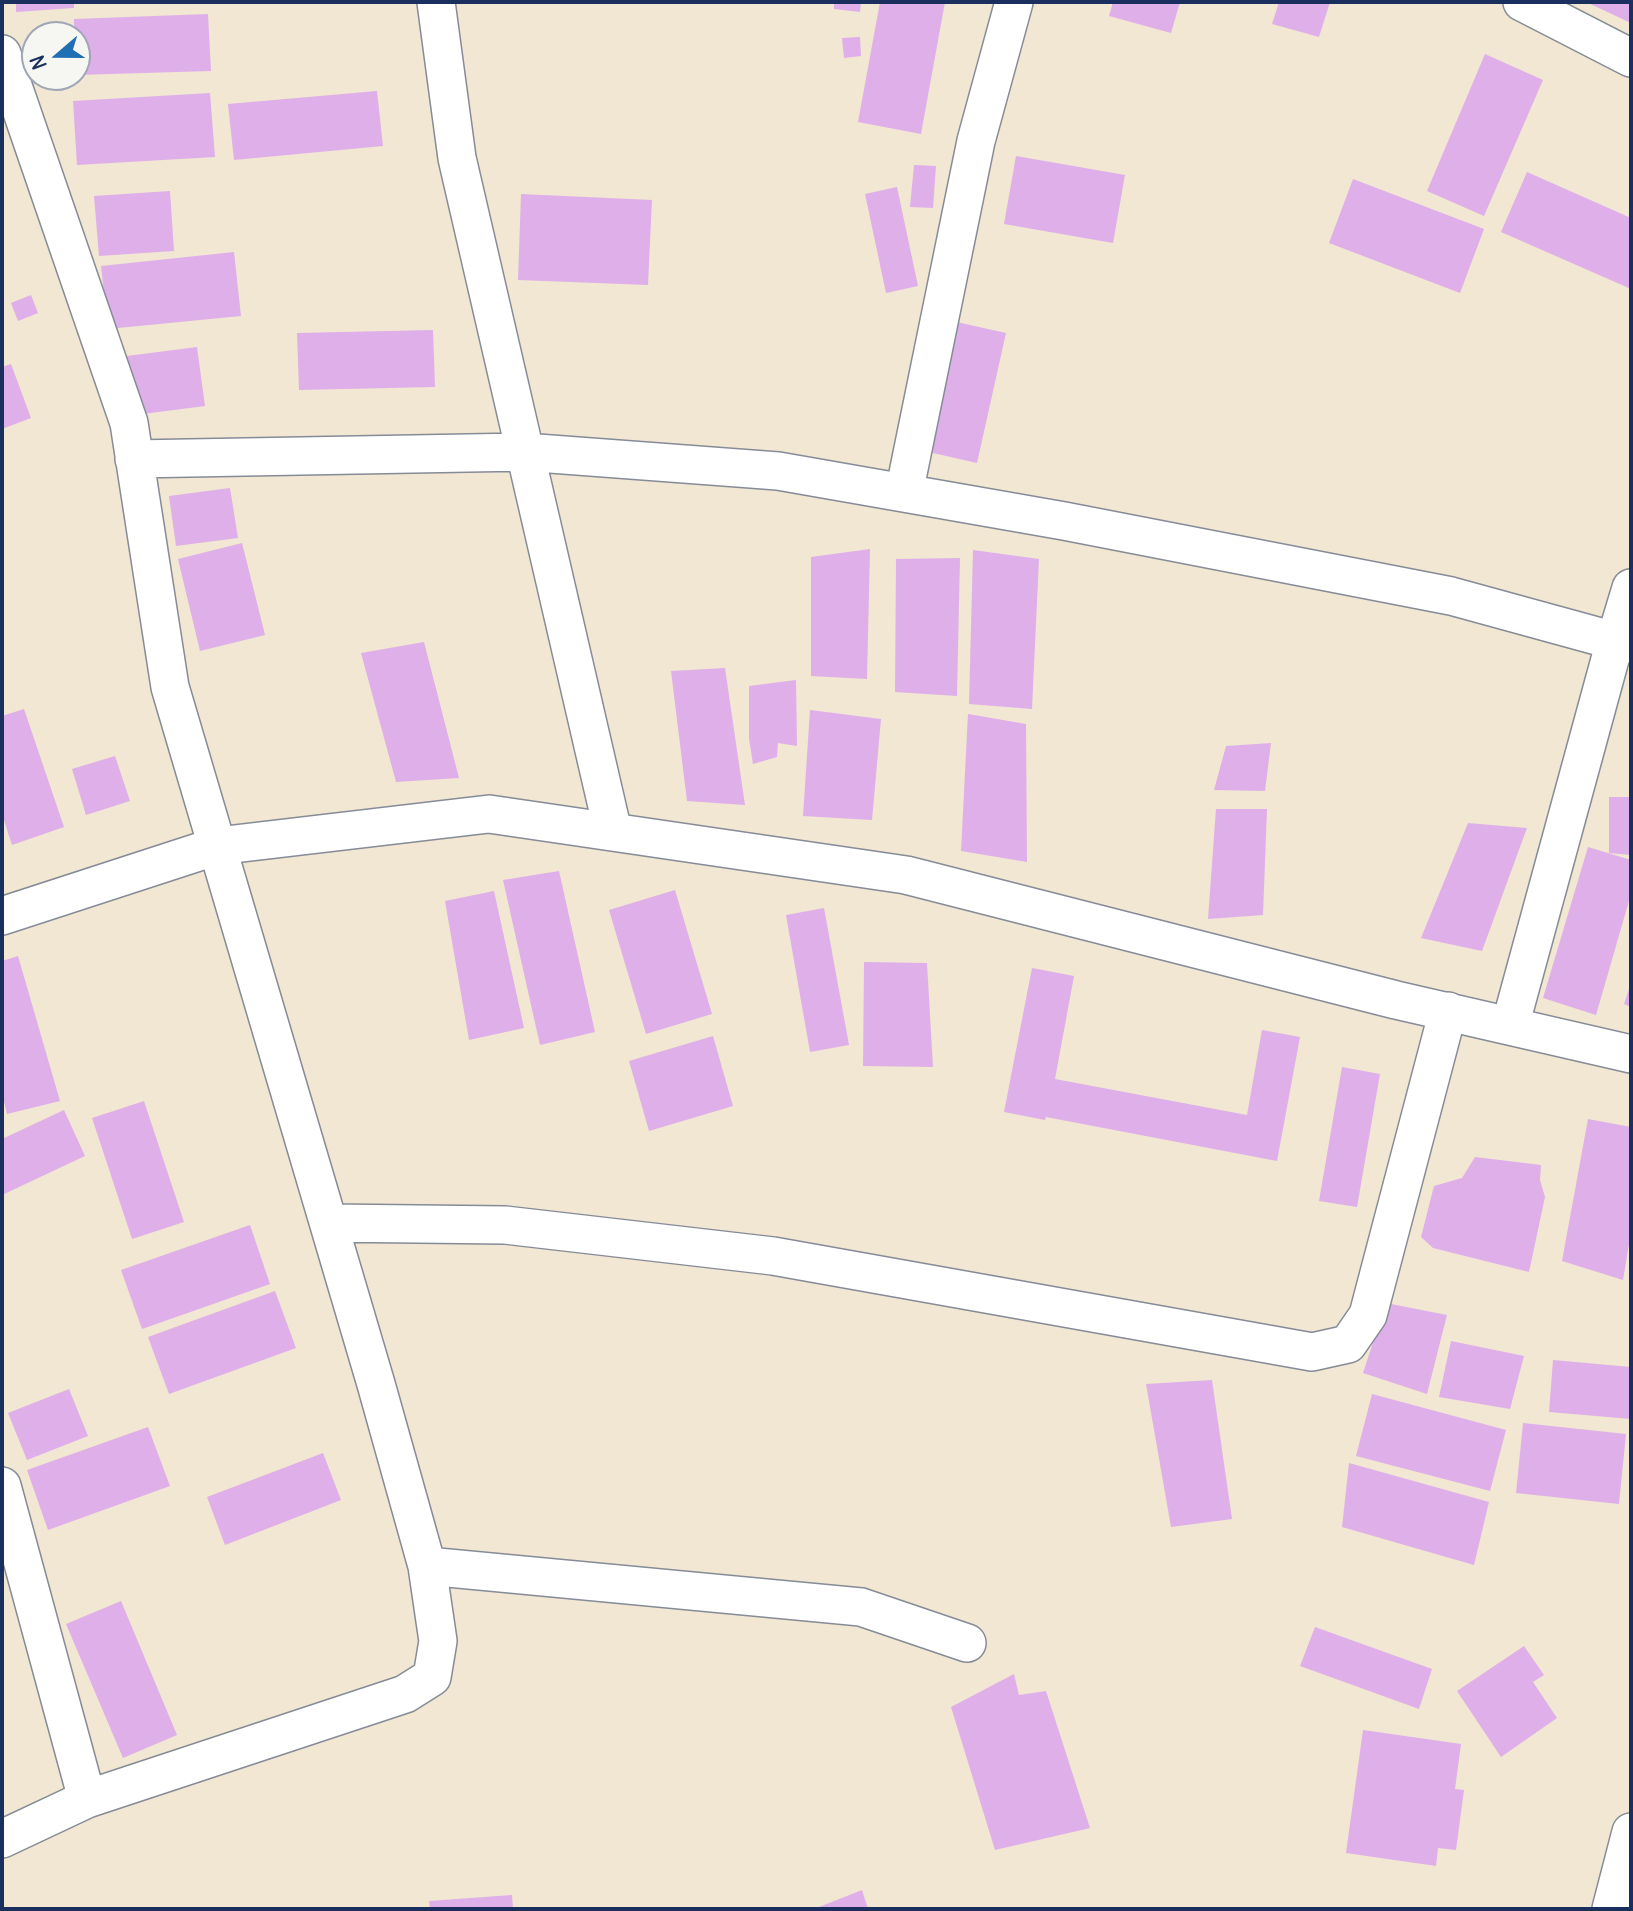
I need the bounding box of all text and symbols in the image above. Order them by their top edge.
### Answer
north arrow [21,21,91,91]
text: N [25,52,52,73]

